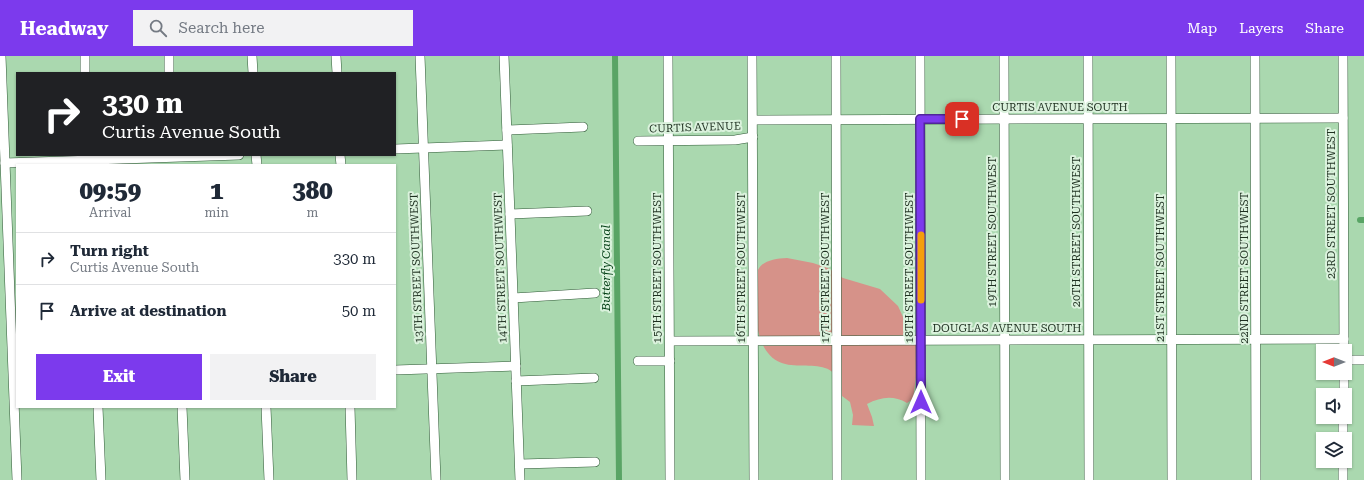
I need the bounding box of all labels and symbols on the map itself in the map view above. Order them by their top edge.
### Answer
street label: CURTIS AVENUE SOUTH [992,101,1128,114]
pin [945,102,979,136]
street label: CURTIS AVENUE [649,119,741,136]
street label: 23RD STREET SOUTHWEST [1325,129,1338,279]
street label: 19TH STREET SOUTHWEST [986,157,999,307]
street label: 20TH STREET SOUTHWEST [1070,157,1083,307]
street label: 22ND STREET SOUTHWEST [1238,192,1251,344]
street label: 13TH STREET SOUTHWEST [407,193,426,343]
street label: 14TH STREET SOUTHWEST [491,193,510,343]
street label: 15TH STREET SOUTHWEST [651,193,664,343]
street label: 16TH STREET SOUTHWEST [735,193,748,343]
street label: 17TH STREET SOUTHWEST [819,193,832,343]
street label: 18TH STREET SOUTHWEST [903,193,916,343]
street label: 21ST STREET SOUTHWEST [1154,194,1167,342]
water label: Butterfly Canal [599,225,613,312]
street label: DOUGLAS AVENUE SOUTH [932,322,1082,335]
north arrow [1316,344,1352,380]
position arrow [900,381,942,423]

